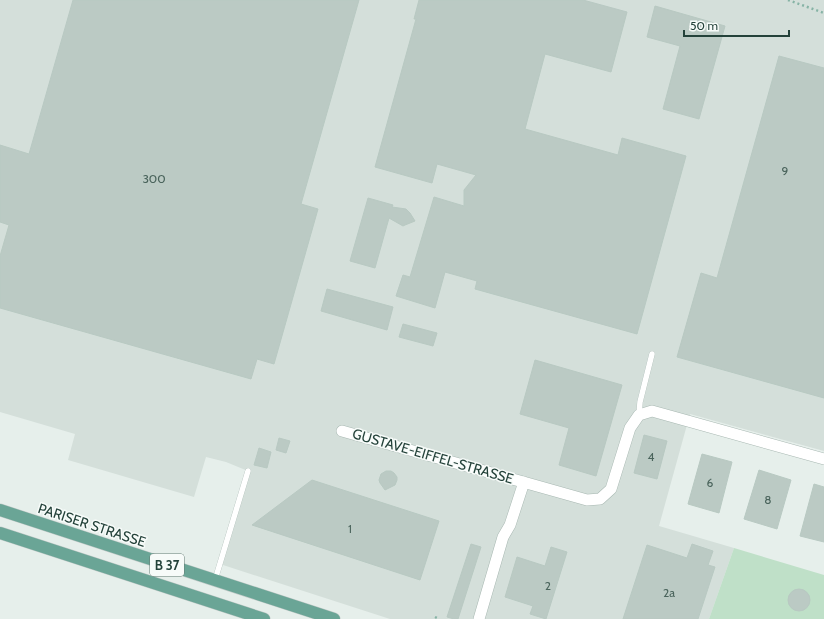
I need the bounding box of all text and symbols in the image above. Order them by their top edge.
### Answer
scale bar [684,12,789,38]
text: 50 m [690,18,718,33]
house number: 9 [782,163,789,178]
house number: 300 [142,171,166,186]
street label: GUSTAVE-EIFFEL-STRASSE [350,424,516,488]
house number: 4 [648,449,655,464]
house number: 6 [707,475,714,490]
house number: 8 [764,492,772,507]
street label: PARISER STRASSE [36,499,148,551]
house number: 1 [348,521,352,536]
road number: B 37 [150,554,184,576]
house number: 2 [545,578,551,593]
house number: 2a [663,585,675,600]

